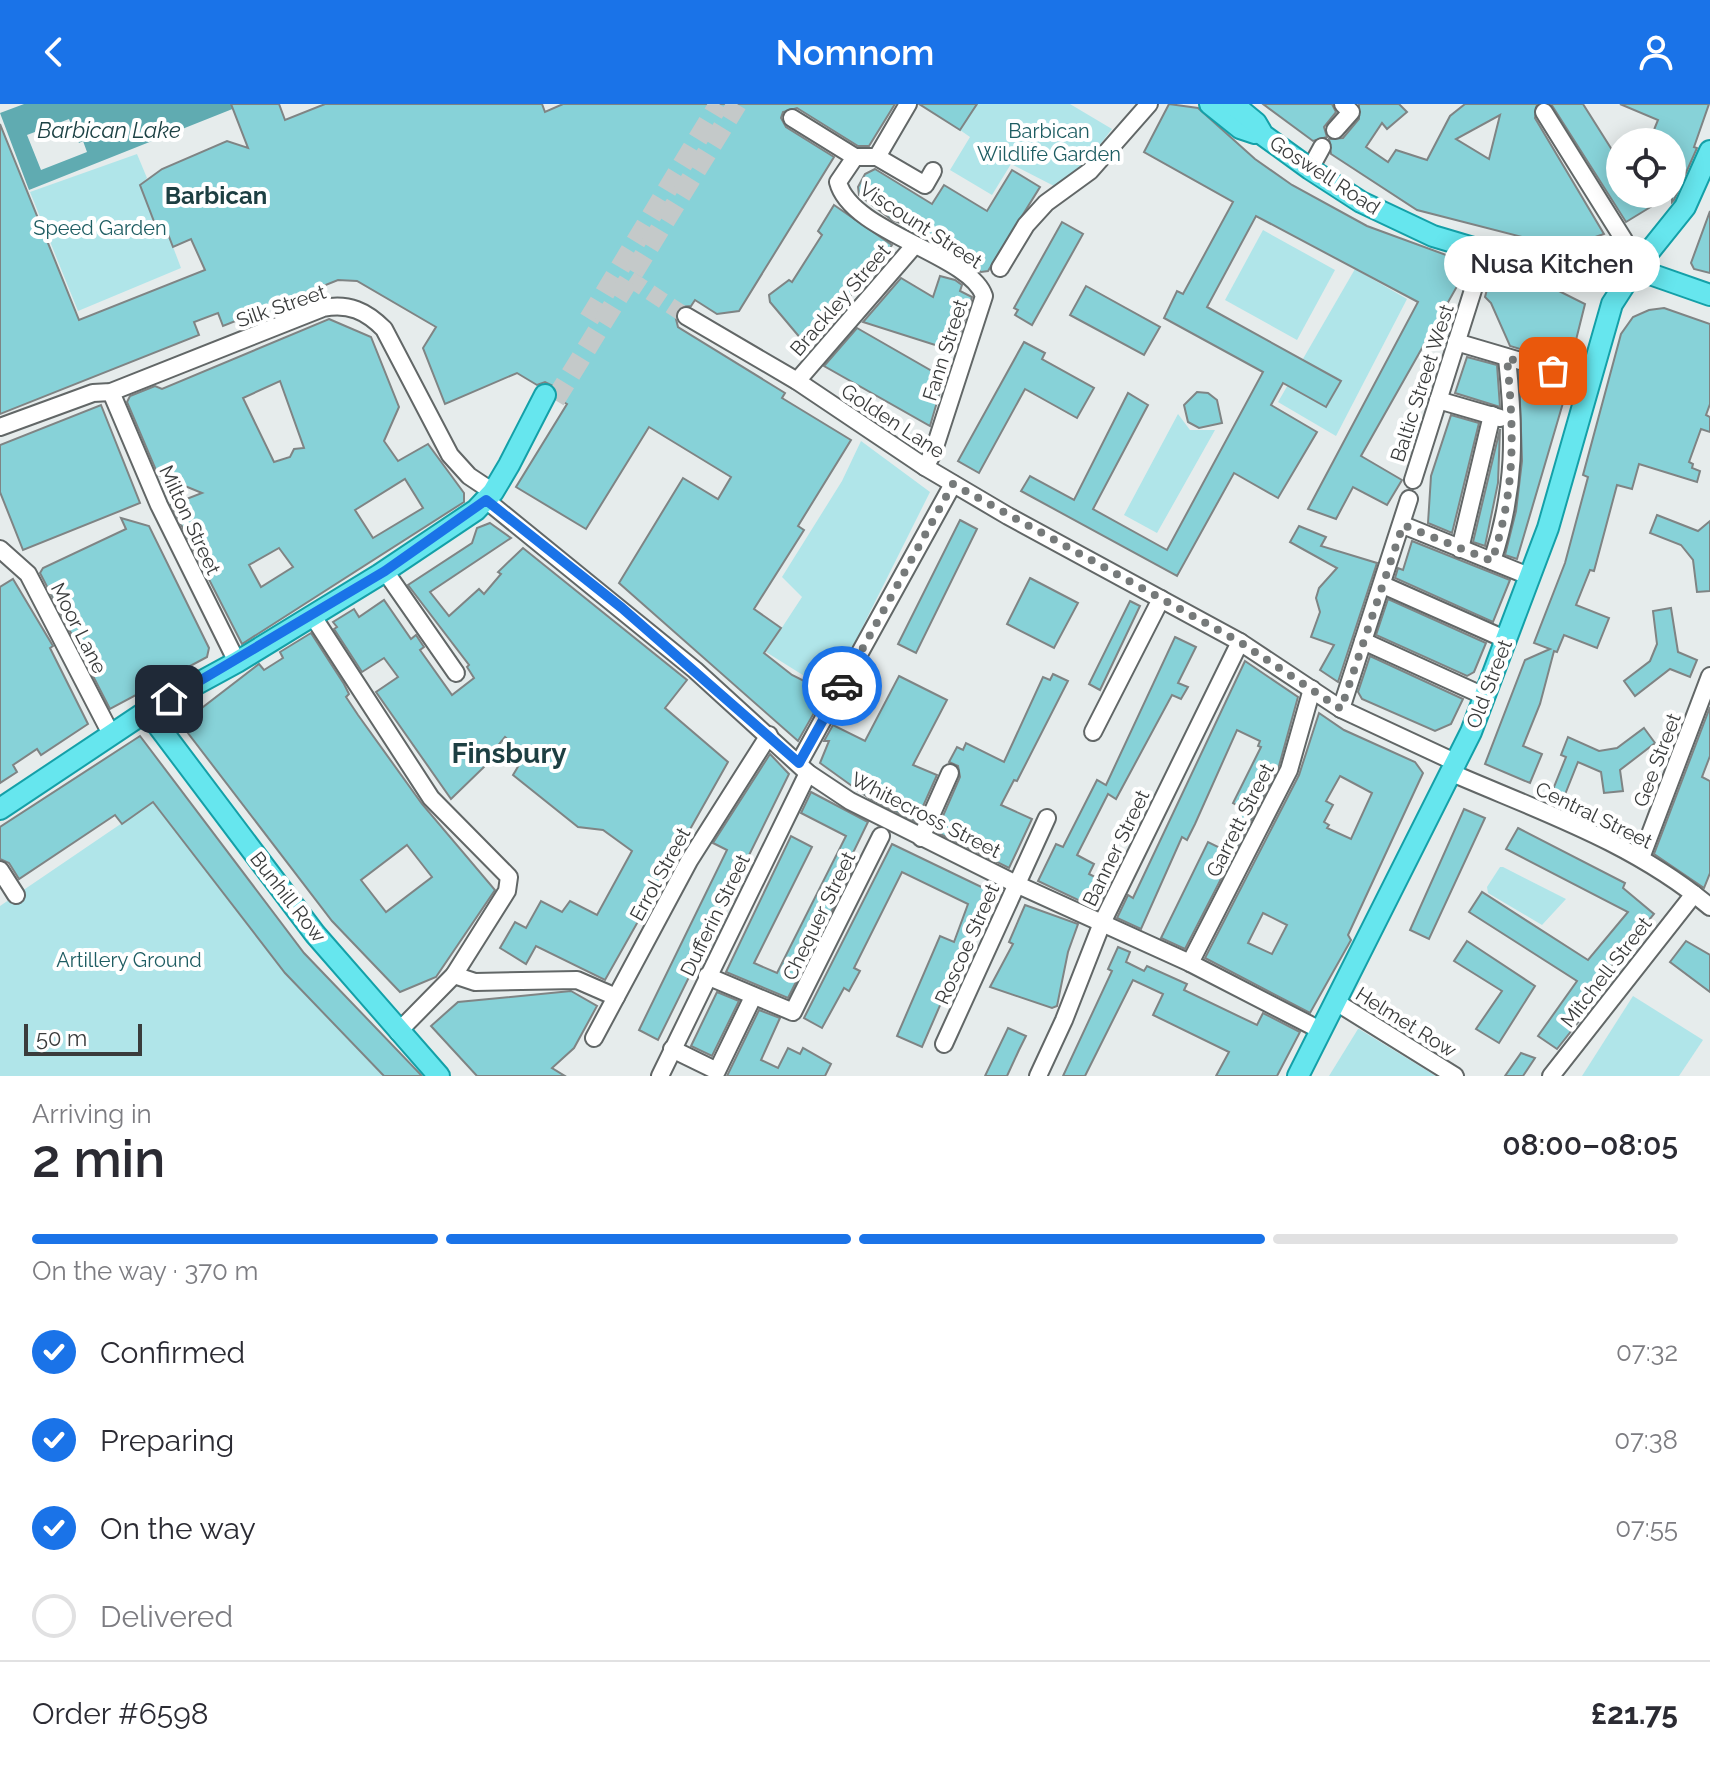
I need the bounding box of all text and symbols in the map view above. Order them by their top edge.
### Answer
icon: back [32,30,76,74]
icon: person [1634,30,1678,74]
text: Nomnom [776,31,934,73]
water label: Barbican Lake [37,117,181,143]
park label: Barbican Wildlife Garden [977,119,1121,166]
map controls [1606,128,1686,208]
button: locate [1606,128,1686,208]
street label: Goswell Road [1265,130,1385,220]
street label: Viscount Street [855,177,987,274]
district label: Barbican [165,181,267,210]
park label: Speed Garden [33,216,167,240]
callout: Nusa Kitchen [1445,235,1661,291]
street label: Brackley Street [785,239,895,361]
text: Nusa Kitchen [1470,249,1634,279]
street label: Silk Street [233,279,329,333]
street label: Fann Street [917,296,973,404]
street label: Baltic Street West [1385,301,1459,465]
pin [1519,337,1587,405]
icon: bag [1531,349,1575,393]
street label: Golden Lane [837,379,949,463]
street label: Milton Street [154,461,226,579]
street label: Moor Lane [46,579,112,678]
street label: Old Street [1461,636,1517,732]
courier [802,646,882,726]
icon: car [820,664,864,708]
pin [135,665,203,733]
icon: home [147,677,191,721]
street label: Gee Street [1628,710,1686,810]
district label: Finsbury [451,737,567,770]
street label: Garrett Street [1201,759,1279,881]
street label: Whitecross Street [847,767,1005,863]
street label: Central Street [1532,776,1657,854]
street label: Banner Street [1078,786,1155,910]
street label: Errol Street [625,823,696,925]
street label: Bunhill Row [245,847,331,947]
street label: Chequer Street [777,847,861,984]
street label: Dufferin Street [675,850,755,980]
street label: Roscoe Street [930,880,1004,1008]
street label: Mitchell Street [1555,912,1657,1032]
park label: Artillery Ground [56,948,202,972]
street label: Helmet Row [1351,982,1461,1062]
scale bar [24,1020,142,1056]
text: 50 m [36,1025,87,1051]
text: Arriving in [32,1099,152,1129]
text: 08:00–08:05 [1502,1127,1678,1162]
text: 2 min [32,1128,165,1189]
text: On the way · 370 m [32,1256,258,1286]
icon: check [32,1330,76,1374]
text: Confirmed [100,1335,245,1370]
text: 07:32 [1616,1337,1678,1367]
icon: check [32,1418,76,1462]
text: Preparing [100,1423,234,1458]
text: 07:38 [1614,1425,1678,1455]
icon: check [32,1506,76,1550]
text: On the way [100,1511,256,1546]
text: 07:55 [1615,1513,1678,1543]
text: Delivered [100,1599,233,1634]
text: Order #6598 [32,1696,209,1731]
text: £21.75 [1591,1696,1678,1731]

